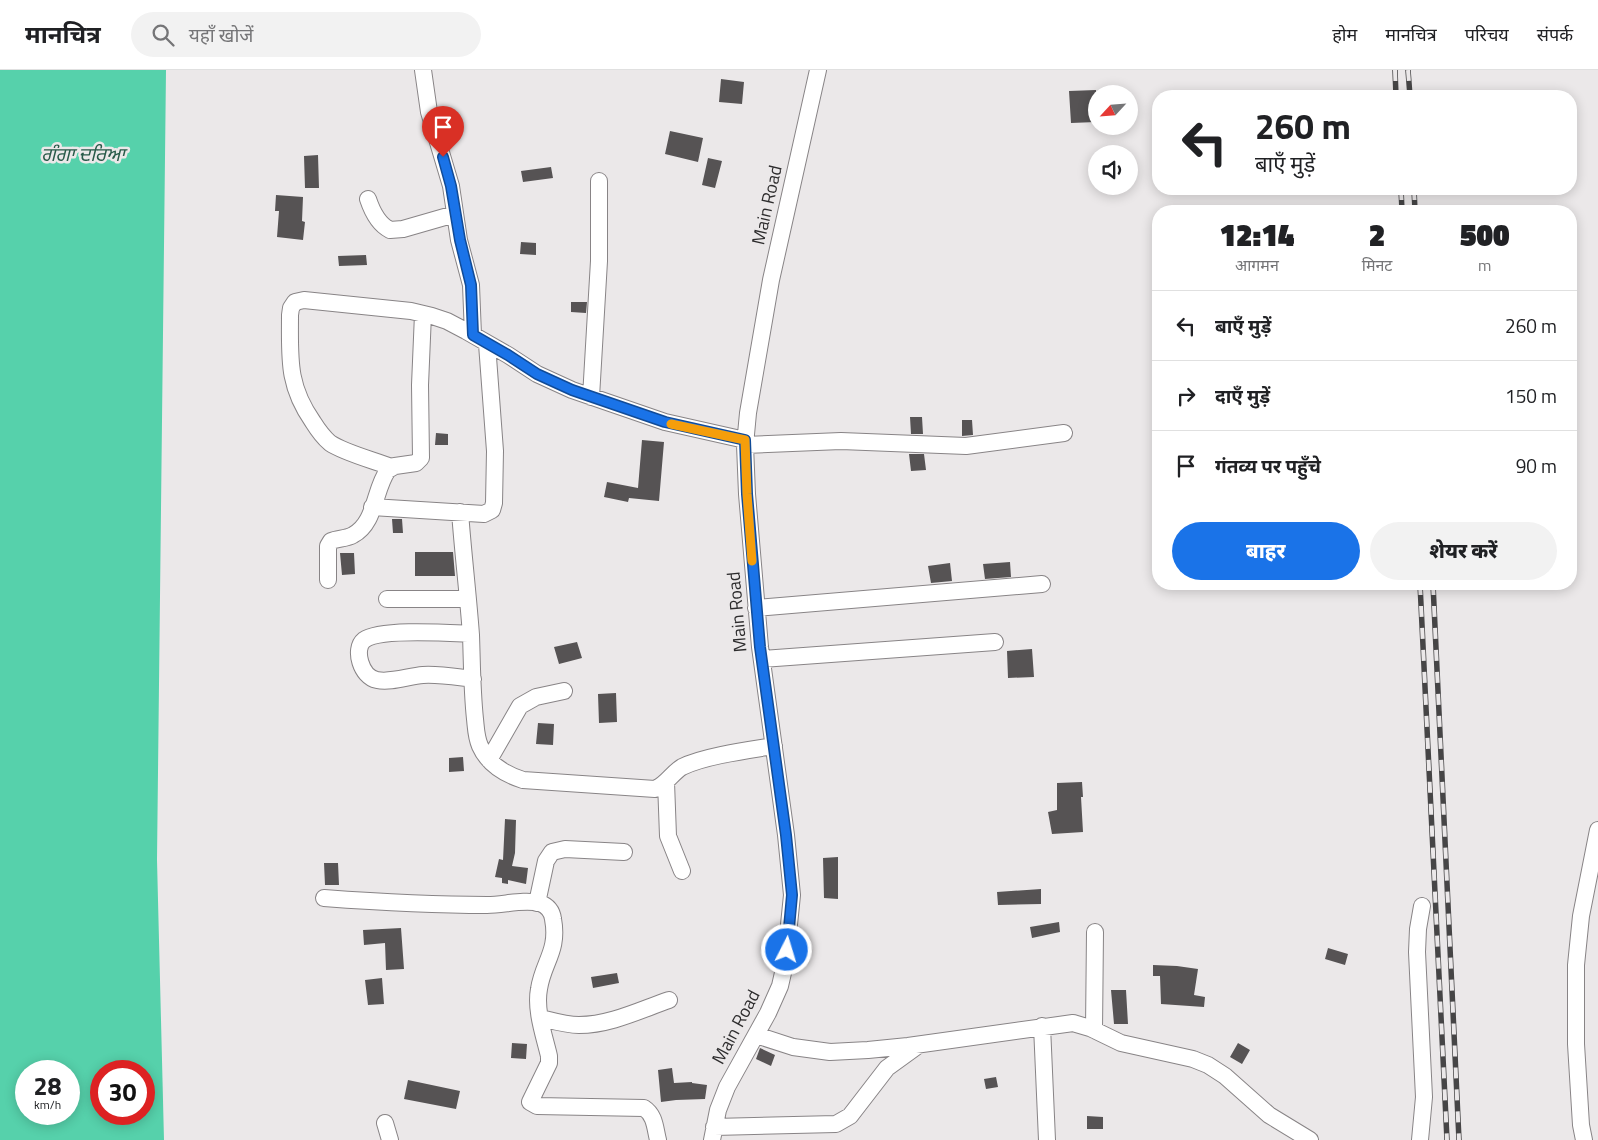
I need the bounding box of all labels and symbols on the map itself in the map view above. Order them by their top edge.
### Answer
north arrow [1088,85,1138,135]
pin [422,106,464,157]
water label: ਗੰਗਾ ਦਰਿਆ [41,139,128,168]
street label: Main Road [744,163,789,247]
street label: Main Road [720,571,753,653]
position arrow [760,923,812,975]
street label: Main Road [705,985,766,1069]
speed limit sign: 30 [90,1060,155,1125]

